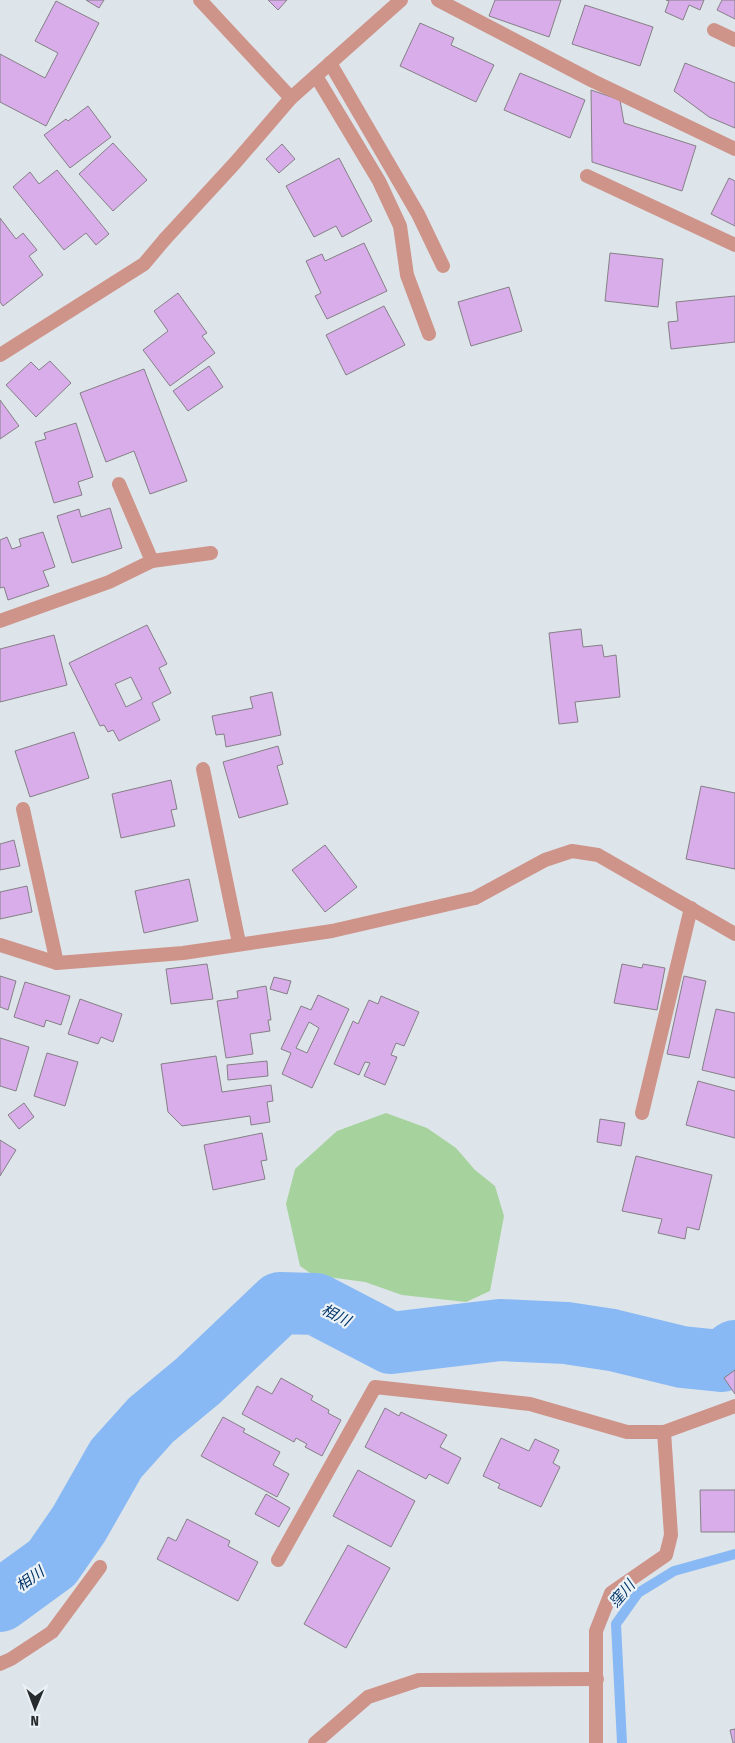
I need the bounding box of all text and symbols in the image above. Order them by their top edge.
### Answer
water label: 相川 [319,1300,355,1331]
water label: 相川 [13,1562,49,1595]
water label: 窪川 [605,1575,640,1611]
north arrow [10,1683,60,1733]
text: N [30,1712,39,1729]

